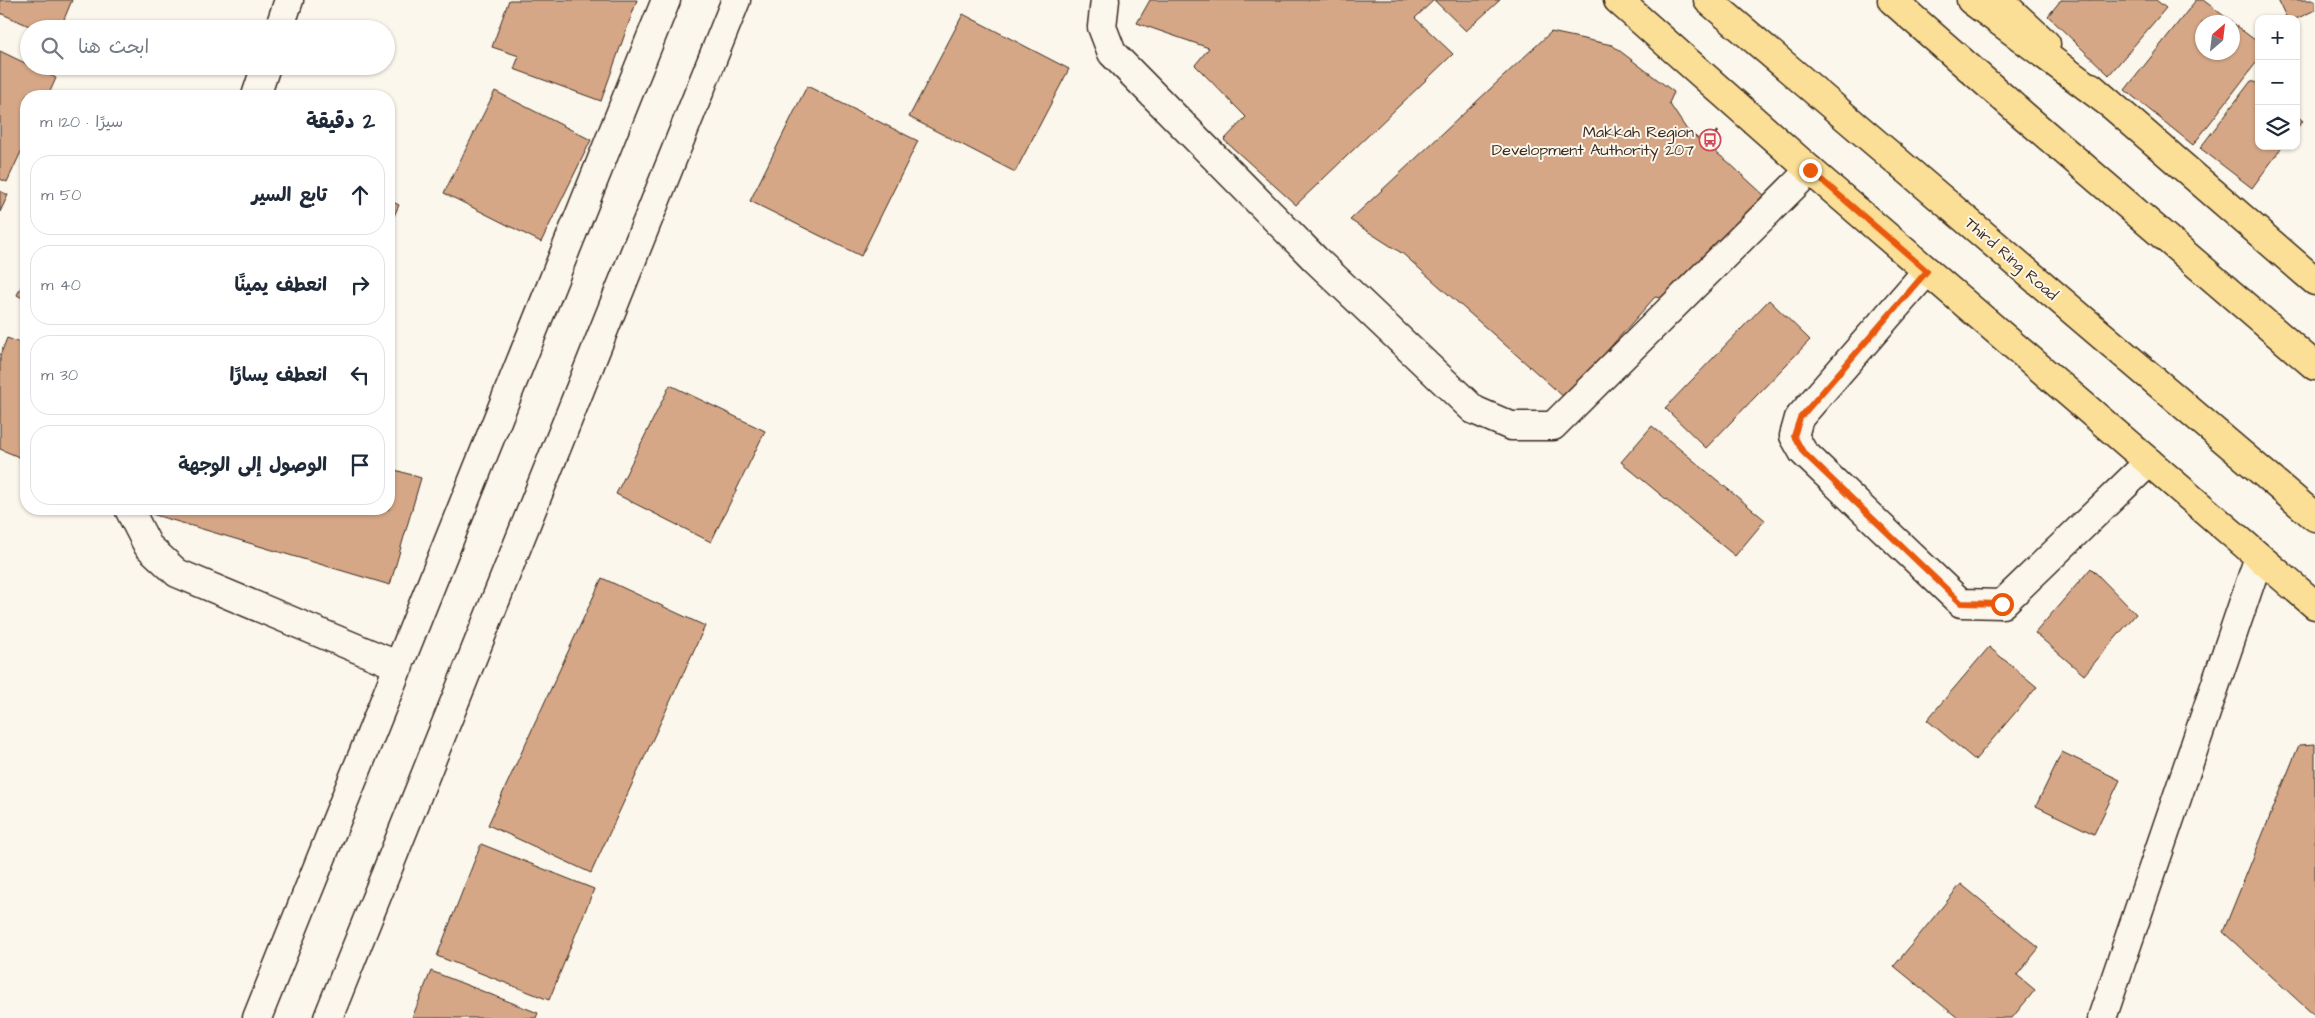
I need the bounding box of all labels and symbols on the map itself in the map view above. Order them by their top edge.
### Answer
north arrow [2195,15,2240,60]
place label: Makkah Region Development Authority 207 [1492,121,1694,162]
bus stop icon: Makkah Region Development Authority 207 [1698,128,1722,152]
route end [1799,159,1822,182]
street label: Third Ring Road [1959,212,2063,306]
route start [1991,593,2014,616]

